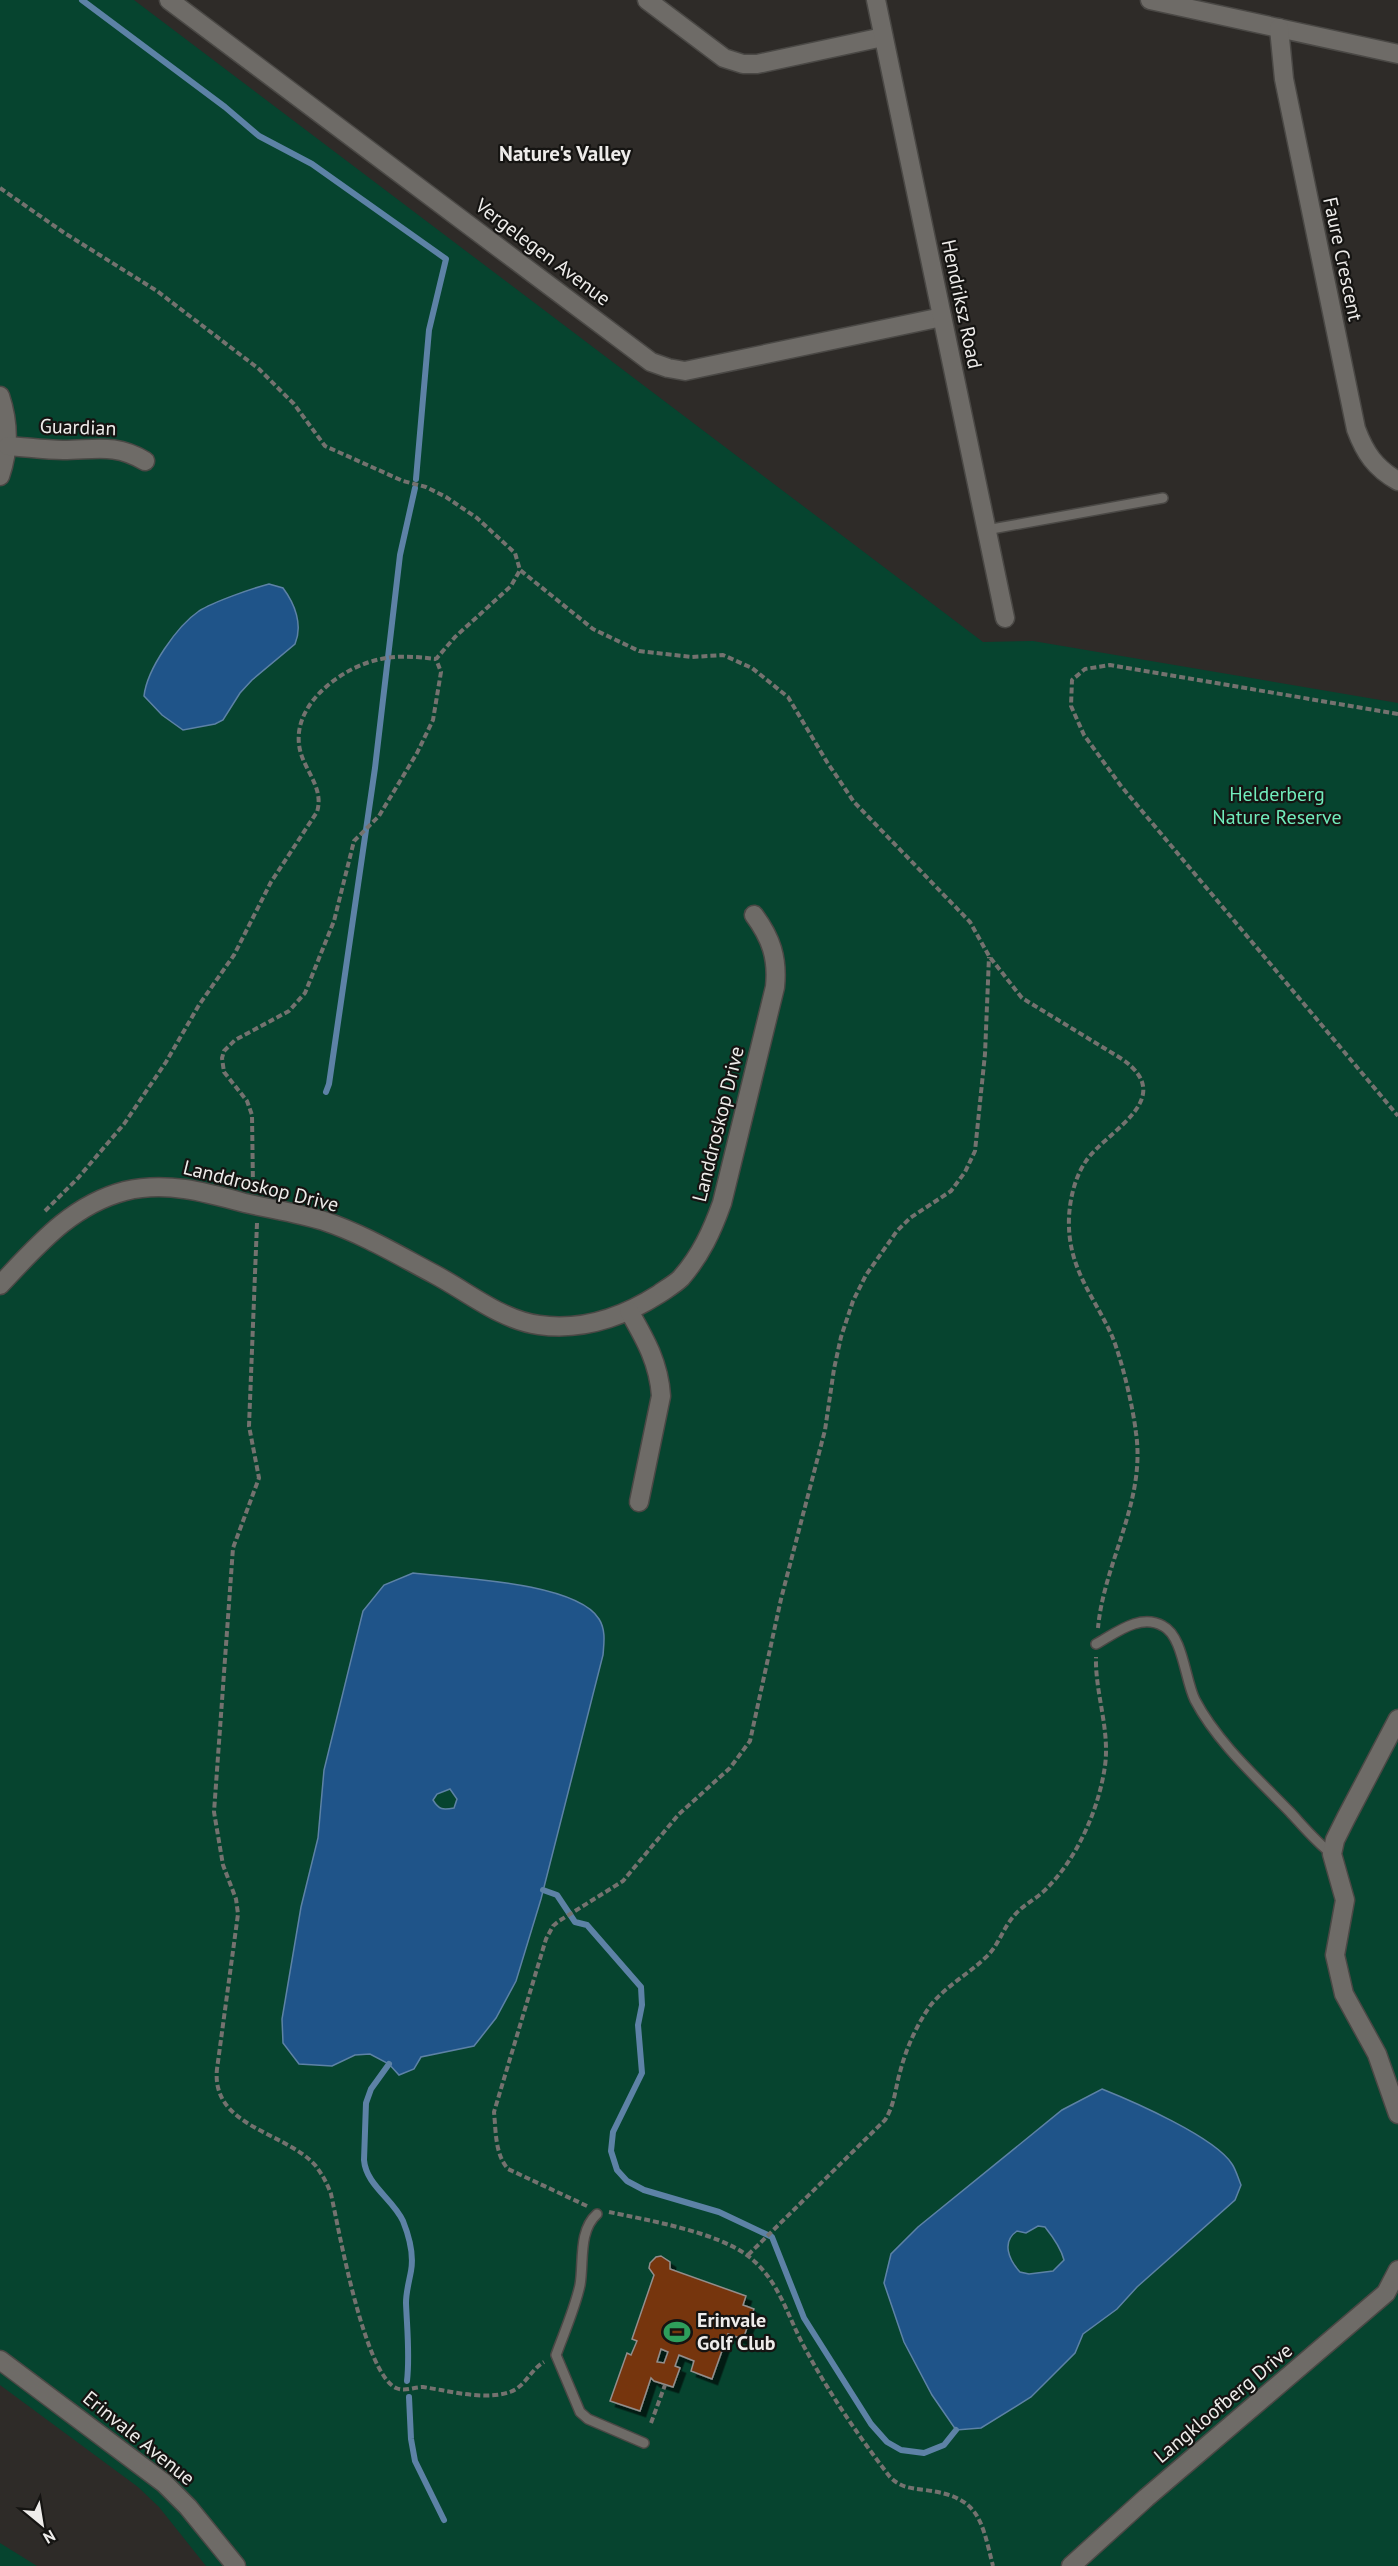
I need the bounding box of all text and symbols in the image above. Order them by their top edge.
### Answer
district label: Nature's Valley [499,140,632,167]
street label: Vergelegen Avenue [469,192,616,311]
street label: Faure Crescent [1317,195,1369,324]
street label: Hendriksz Road [936,237,988,371]
street label: Guardian [39,413,117,441]
park label: Helderberg Nature Reserve [1212,781,1342,830]
street label: Landdroskop Drive [686,1044,750,1204]
street label: Landdroskop Drive [181,1154,341,1218]
place label: Erinvale Golf Club [697,2307,776,2356]
sports icon: Erinvale Golf Club [662,2317,692,2347]
street label: Langkloofberg Drive [1148,2337,1298,2469]
street label: Erinvale Avenue [78,2385,200,2491]
north arrow [12,2494,72,2554]
text: N [40,2526,59,2548]

